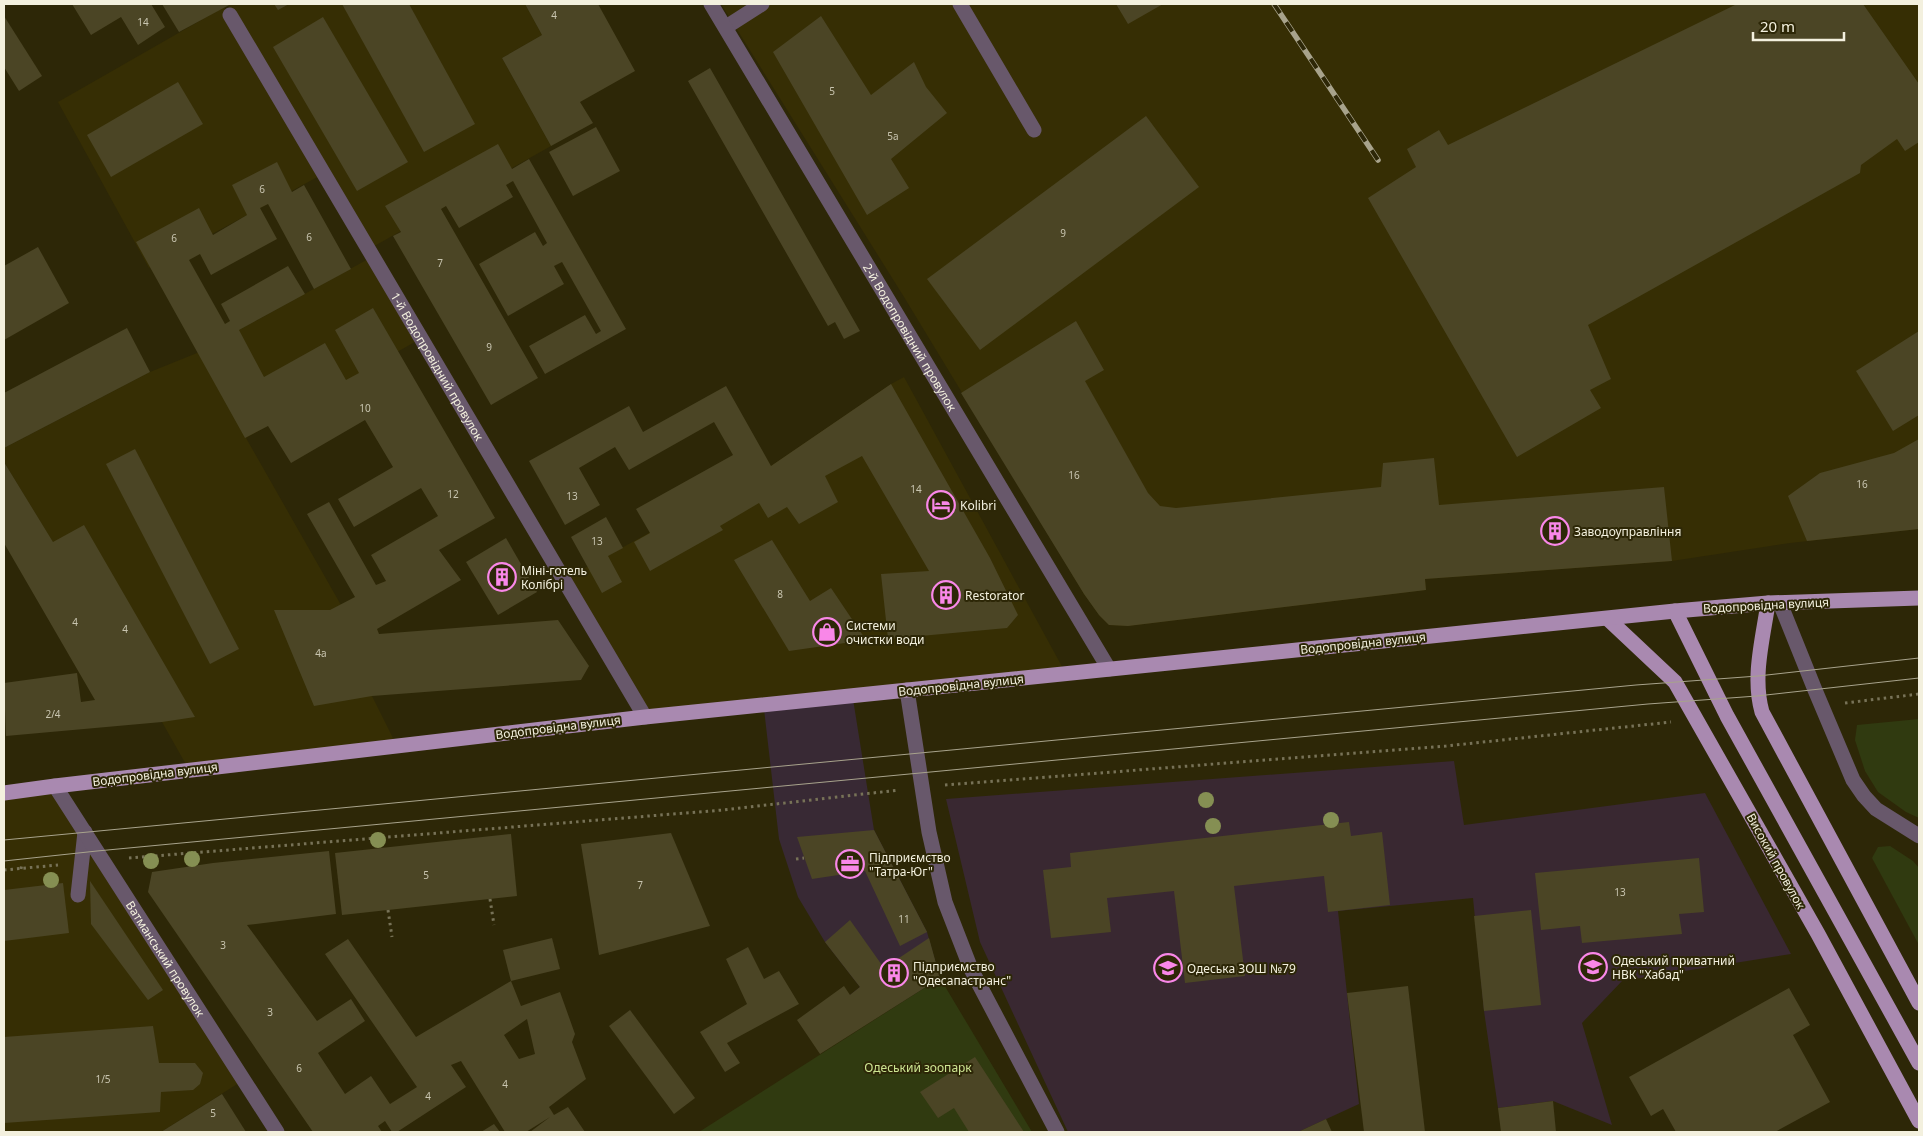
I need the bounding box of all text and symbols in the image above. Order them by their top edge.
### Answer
house number: 4 [551,8,557,22]
scale bar [1753,10,1844,42]
house number: 14 [137,15,149,29]
text: 20 m [1760,16,1795,36]
house number: 5 [829,84,835,98]
house number: 5а [887,129,899,143]
house number: 6 [259,182,265,196]
house number: 9 [1060,226,1066,240]
house number: 6 [306,230,312,244]
house number: 6 [171,231,177,245]
house number: 7 [437,256,443,270]
street label: 2-й Водопровідний провулок [859,260,961,414]
street label: 1-й Водопровідний провулок [387,289,488,444]
house number: 9 [486,340,492,354]
house number: 10 [359,401,371,415]
house number: 16 [1068,468,1080,482]
house number: 16 [1856,477,1868,491]
house number: 14 [910,482,922,496]
house number: 12 [447,487,459,501]
house number: 13 [566,489,578,503]
hotel icon: Kolibri [926,490,956,520]
place label: Kolibri [960,497,996,514]
building icon: Заводоуправління [1540,516,1570,546]
place label: Заводоуправління [1574,523,1681,540]
house number: 13 [591,534,603,548]
building icon: Міні-готель Колібрі [487,562,517,592]
place label: Міні-готель Колібрі [521,562,587,593]
building icon: Restorator [931,580,961,610]
house number: 8 [777,587,783,601]
place label: Restorator [965,587,1025,604]
street label: Водопровідна вулиця [1703,593,1829,617]
house number: 4 [72,615,78,629]
shop icon: Системи очистки води [812,617,842,647]
place label: Системи очистки води [846,617,924,648]
house number: 4 [122,622,128,636]
street label: Водопровідна вулиця [1299,628,1427,658]
house number: 4а [315,646,327,660]
street label: Водопровідна вулиця [897,670,1025,700]
house number: 2/4 [45,707,61,721]
street label: Водопровідна вулиця [494,711,622,743]
street label: Водопровідна вулиця [91,758,219,790]
street label: Високий провулок [1743,810,1810,912]
office icon: Підприємство "Татра-Юг" [835,849,865,879]
place label: Підприємство "Татра-Юг" [869,849,951,880]
house number: 5 [423,868,429,882]
house number: 7 [637,878,643,892]
house number: 13 [1614,885,1626,899]
street label: Ватманський провулок [122,897,210,1020]
house number: 11 [898,912,910,926]
house number: 3 [220,938,226,952]
school or university icon: Одеський приватний НВК "Хабад" [1578,952,1608,982]
place label: Одеський приватний НВК "Хабад" [1612,952,1735,983]
school or university icon: Одеська ЗОШ №79 [1153,953,1183,983]
building icon: Підприємство "Одесапастранс" [879,958,909,988]
place label: Підприємство "Одесапастранс" [913,958,1011,989]
place label: Одеська ЗОШ №79 [1187,960,1296,977]
house number: 3 [267,1005,273,1019]
park label: Одеський зоопарк [864,1059,972,1076]
house number: 6 [296,1061,302,1075]
house number: 1/5 [95,1072,111,1086]
house number: 4 [502,1077,508,1091]
house number: 4 [425,1089,431,1103]
house number: 5 [210,1106,216,1120]

